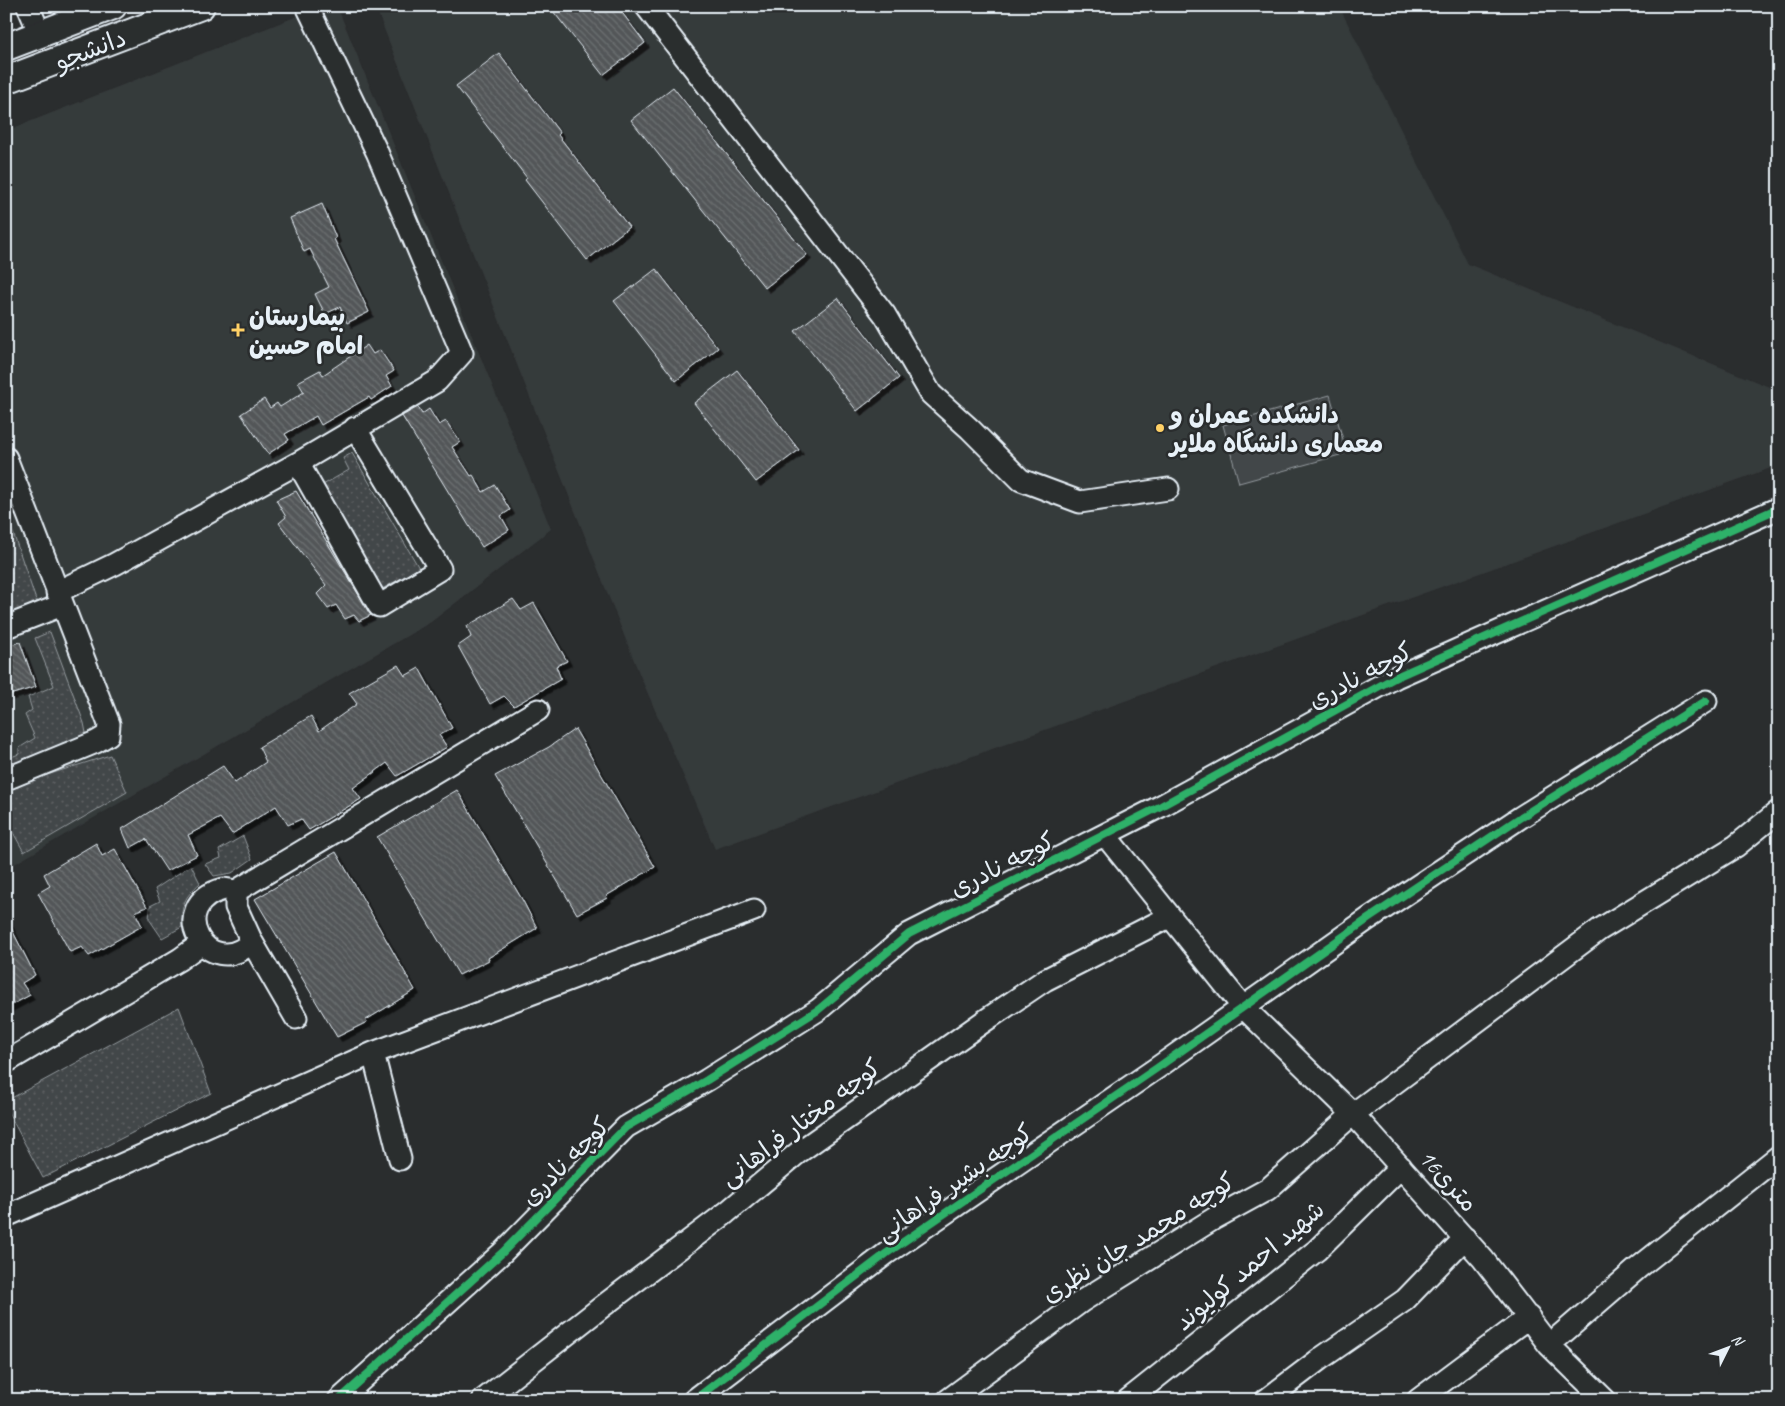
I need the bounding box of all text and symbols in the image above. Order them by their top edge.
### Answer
street label: دانشجو [49,22,131,79]
place label: بیمارستان امام حسین [249,301,363,364]
marker: بیمارستان امام حسین [231,323,245,337]
place label: دانشکده عمران و معماری دانشگاه ملایر [1168,399,1383,460]
marker: دانشکده عمران و معماری دانشگاه ملایر [1154,422,1166,434]
street label: کوچه نادری [1303,635,1418,717]
street label: کوچه نادری [945,825,1060,905]
street label: کوچه مختار فراهانی [713,1052,888,1194]
street label: کوچه نادری [514,1110,617,1213]
street label: کوچه بشیر فراهانی [870,1117,1039,1249]
street label: 16متری [1412,1142,1485,1219]
street label: کوچه محمد جان نظری [1036,1165,1241,1310]
street label: شهید احمد کولیوند [1168,1194,1331,1338]
north arrow [1702,1324,1752,1374]
text: N [1728,1331,1748,1350]

